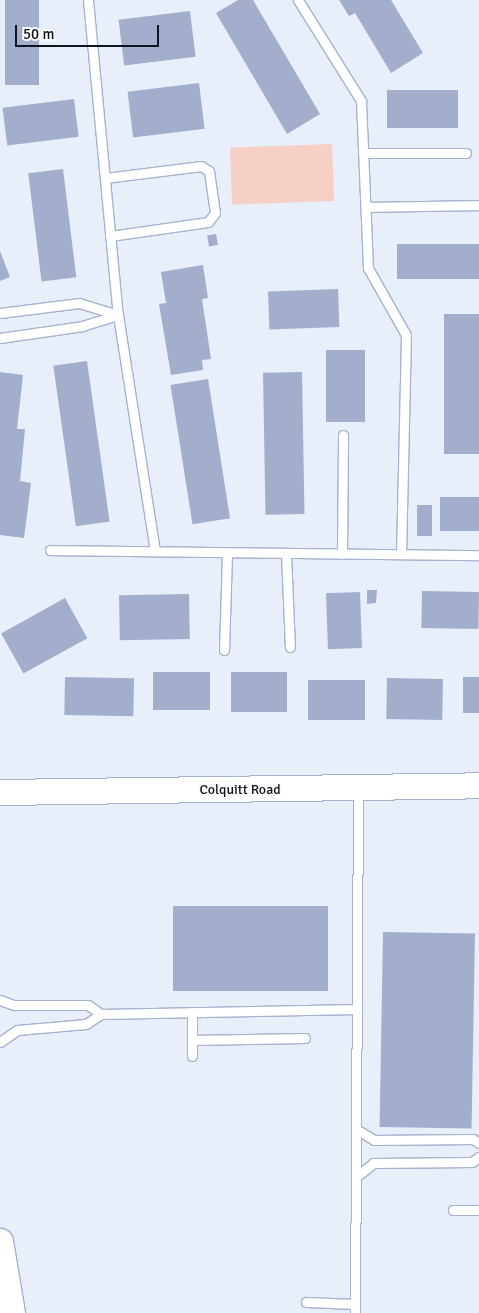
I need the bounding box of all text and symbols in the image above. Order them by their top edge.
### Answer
scale bar [18,15,161,47]
text: 50 m [23,25,54,43]
street label: Colquitt Road [199,782,281,798]

